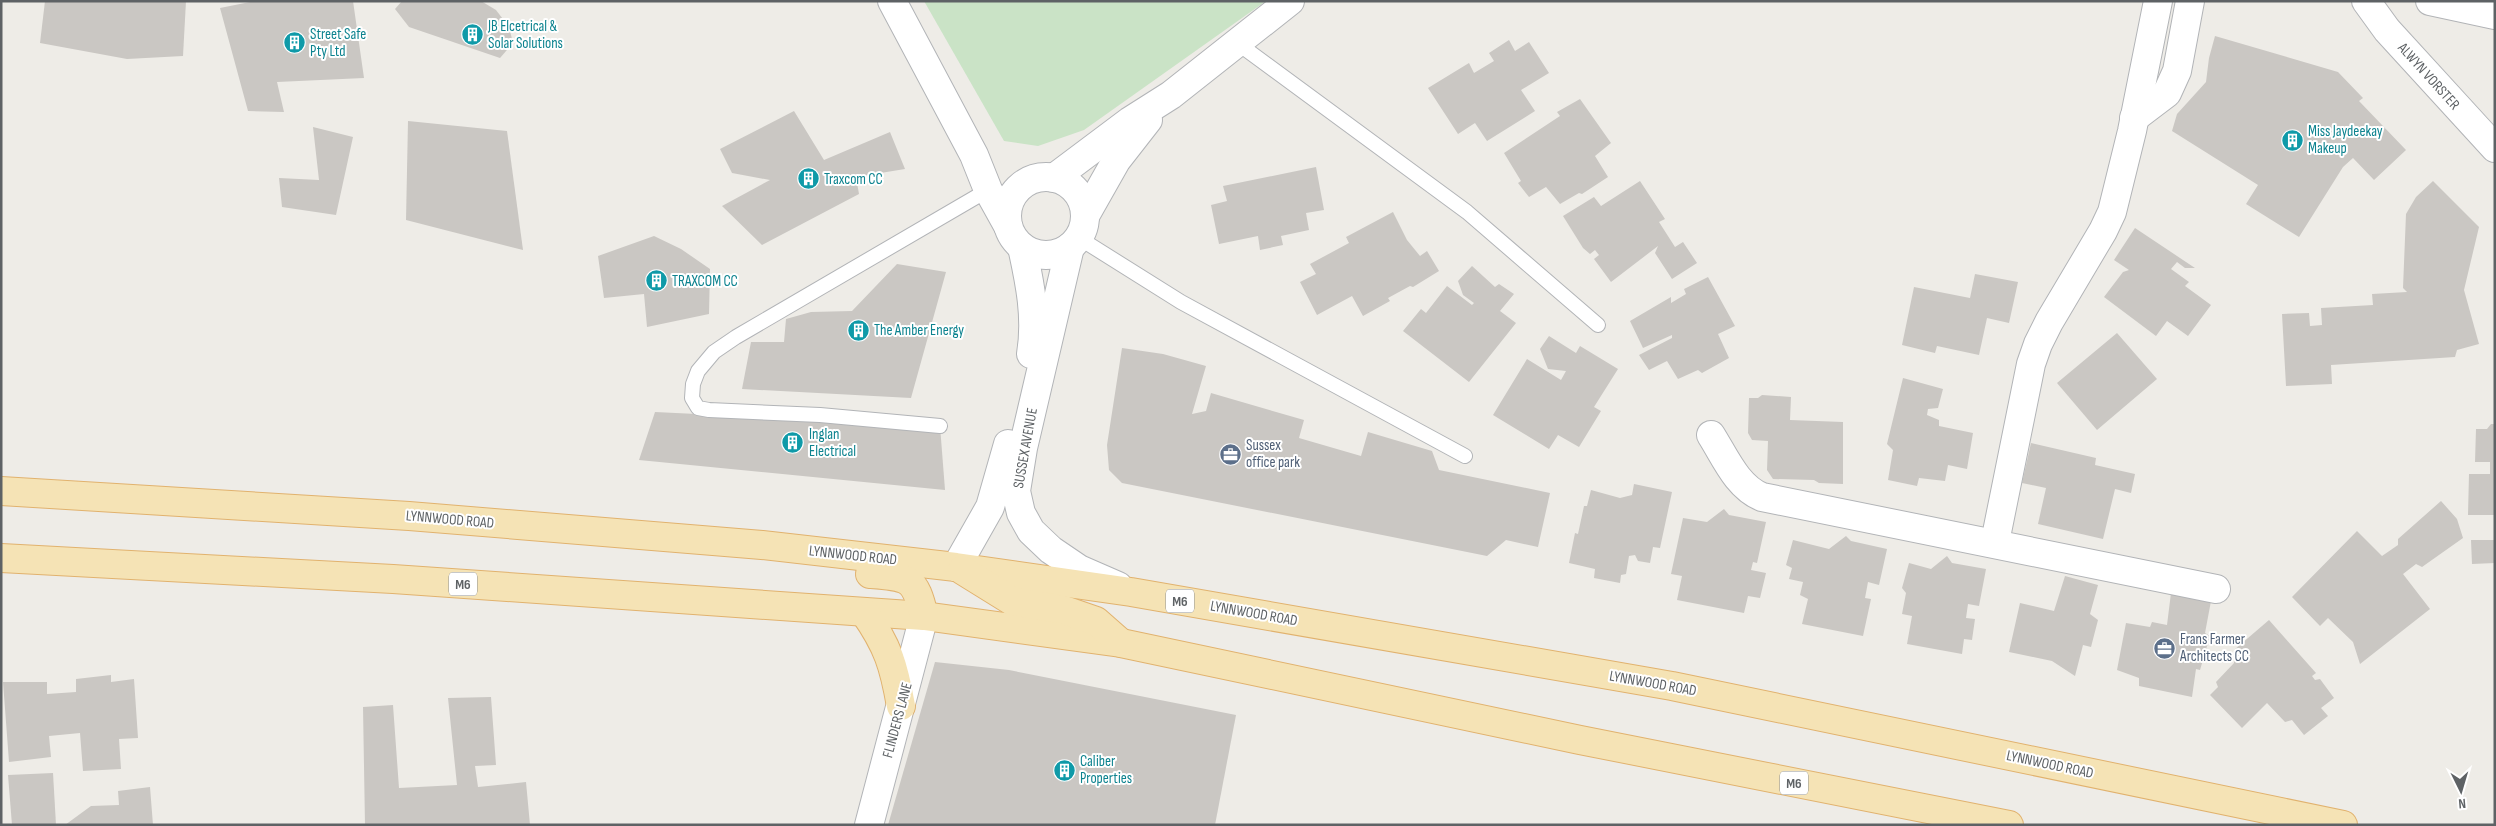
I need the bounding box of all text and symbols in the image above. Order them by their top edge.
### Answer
place label: JB Elcetrical & Solar Solutions [487,17,563,53]
building icon: JB Elcetrical & Solar Solutions [460,23,484,47]
place label: Street Safe Pty Ltd [310,25,366,61]
building icon: Street Safe Pty Ltd [282,31,306,55]
street label: ALWYN VORSTER [2393,38,2464,114]
place label: Miss Jaydeekay Makeup [2308,122,2383,158]
building icon: Miss Jaydeekay Makeup [2280,128,2304,152]
building icon: Traxcom CC [796,167,820,191]
place label: Traxcom CC [824,170,883,189]
building icon: TRAXCOM CC [644,269,668,293]
place label: TRAXCOM CC [672,272,738,291]
building icon: The Amber Energy [846,318,870,342]
place label: The Amber Energy [874,321,964,340]
street label: SUSSEX AVENUE [1009,406,1042,490]
place label: Inglan Electrical [809,425,856,461]
building icon: Inglan Electrical [781,431,805,455]
place label: Sussex office park [1246,436,1300,472]
office icon: Sussex office park [1218,442,1242,466]
street label: LYNNWOOD ROAD [405,506,495,533]
street label: LYNNWOOD ROAD [808,541,898,570]
road number: M6 [449,572,477,596]
road number: M6 [1166,590,1194,612]
street label: LYNNWOOD ROAD [1209,596,1299,631]
place label: Frans Farmer Architects CC [2179,630,2249,666]
office icon: Frans Farmer Architects CC [2152,636,2176,660]
street label: LYNNWOOD ROAD [1608,666,1698,701]
street label: FLINDERS LANE [878,680,917,760]
street label: LYNNWOOD ROAD [2005,746,2095,783]
place label: Caliber Properties [1080,752,1132,788]
building icon: Caliber Properties [1052,758,1076,782]
north arrow [2436,766,2486,816]
road number: M6 [1780,771,1808,794]
text: N [2458,795,2467,812]

